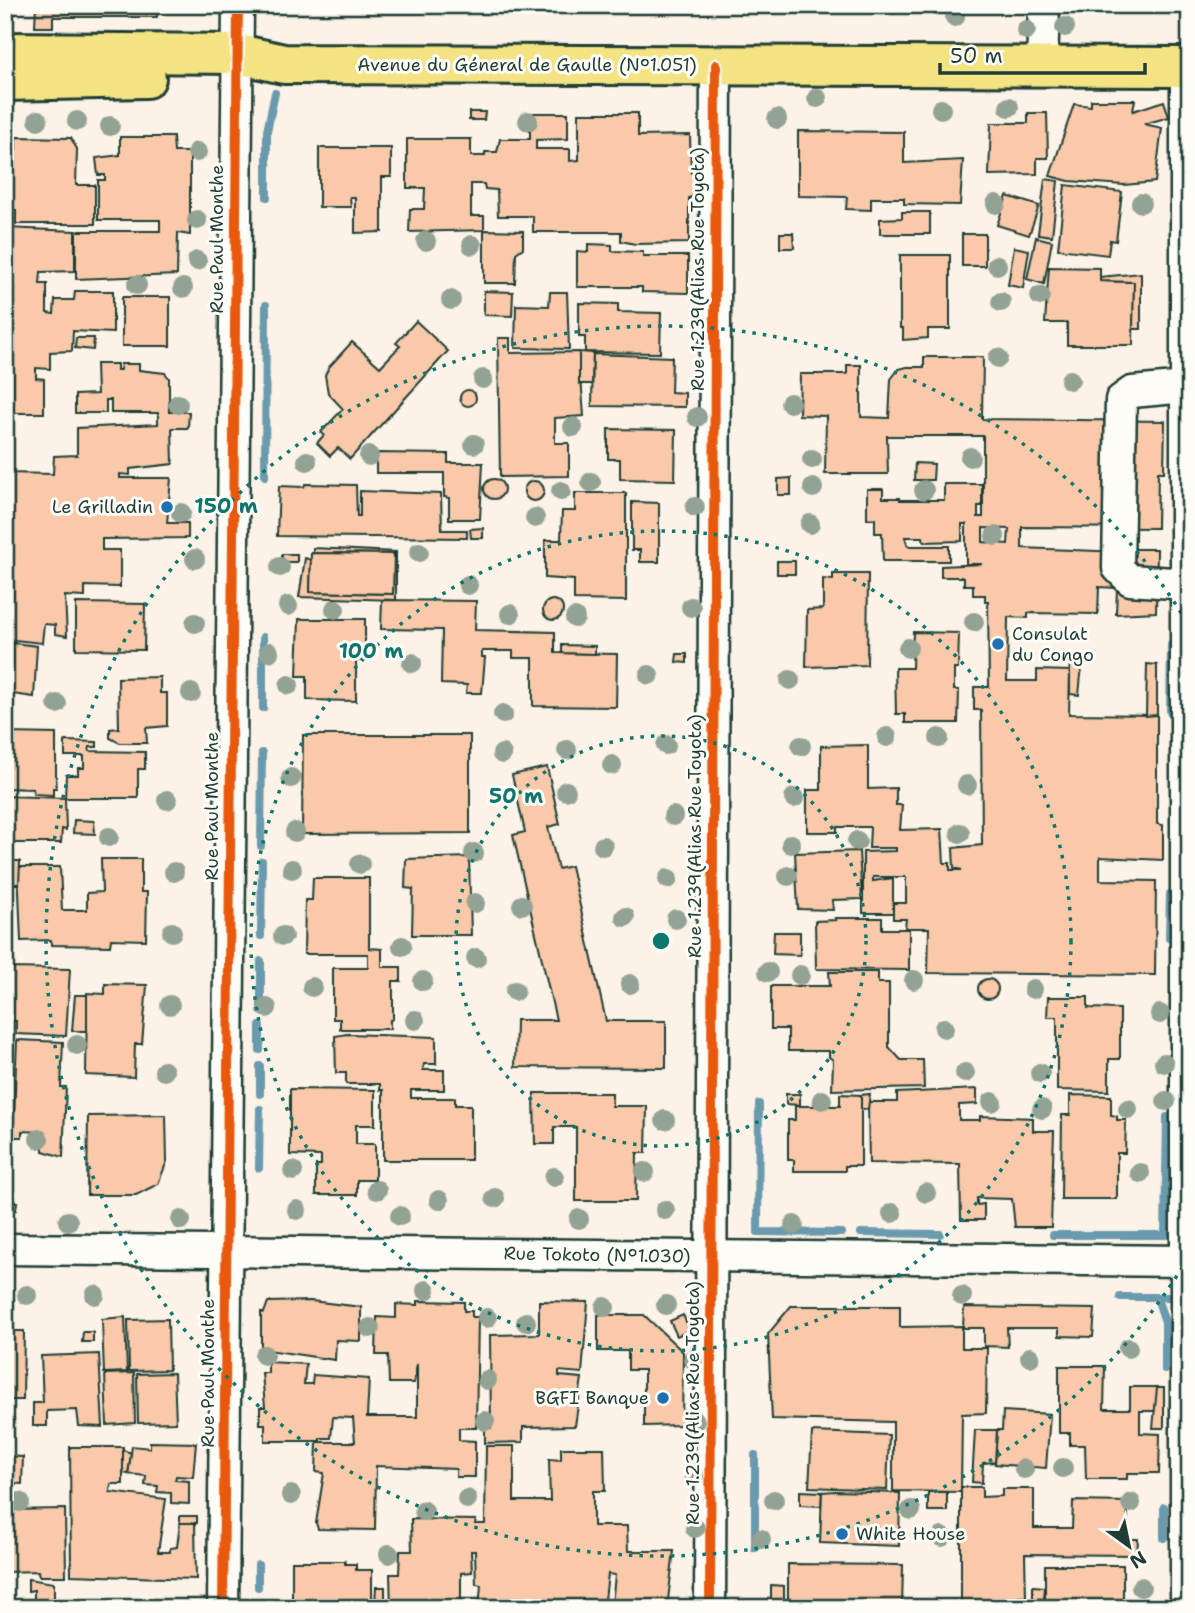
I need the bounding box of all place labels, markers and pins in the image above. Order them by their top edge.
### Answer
place label: Le Grilladin [52,495,153,519]
marker: Le Grilladin [159,499,175,515]
place label: Consulat du Congo [1012,622,1094,667]
marker: Consulat du Congo [990,636,1006,652]
centre of rings [649,929,673,953]
place label: BGFI Banque [535,1386,649,1410]
marker: BGFI Banque [655,1390,671,1406]
place label: White House [856,1522,965,1546]
marker: White House [834,1526,850,1542]

